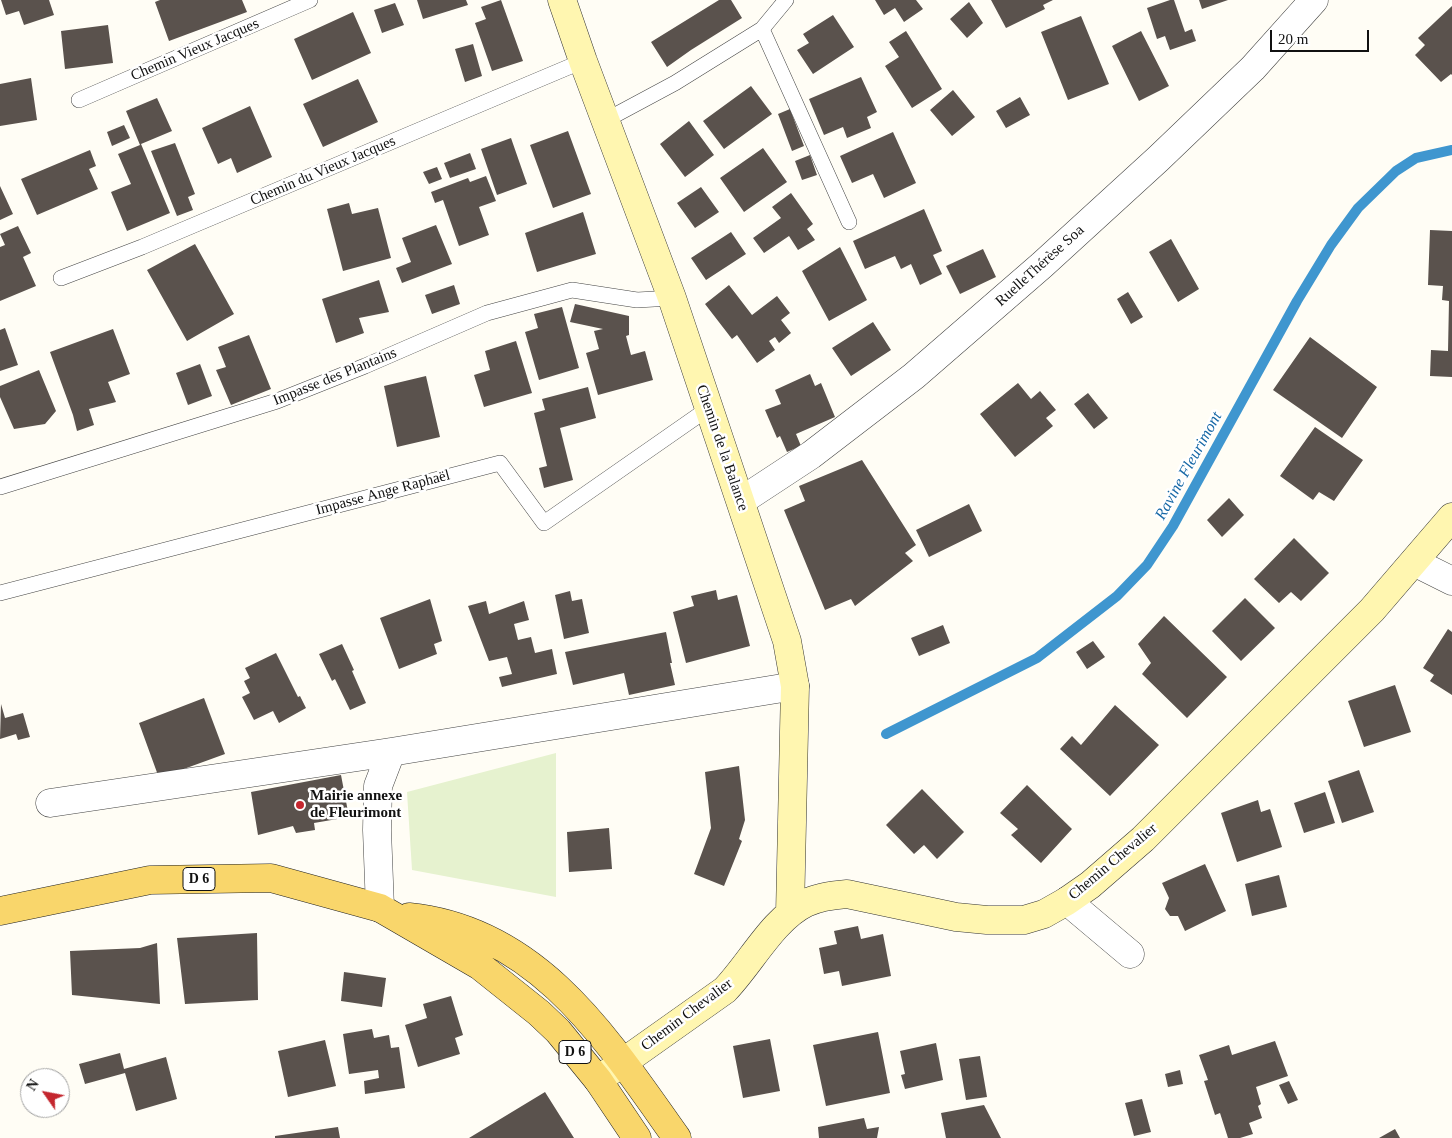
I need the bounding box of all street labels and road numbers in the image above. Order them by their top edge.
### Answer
street label: Chemin Vieux Jacques [128,15,262,85]
street label: Chemin du Vieux Jacques [248,132,398,210]
street label: RuelleThérèse Soa [992,222,1088,310]
street label: Impasse des Plantains [271,344,399,410]
street label: Chemin de la Balance [692,383,752,513]
street label: Impasse Ange Raphaël [314,466,452,520]
street label: Chemin Chevalier [1065,820,1161,904]
road number: D 6 [183,868,215,891]
street label: Chemin Chevalier [638,975,736,1055]
road number: D 6 [559,1040,591,1064]

